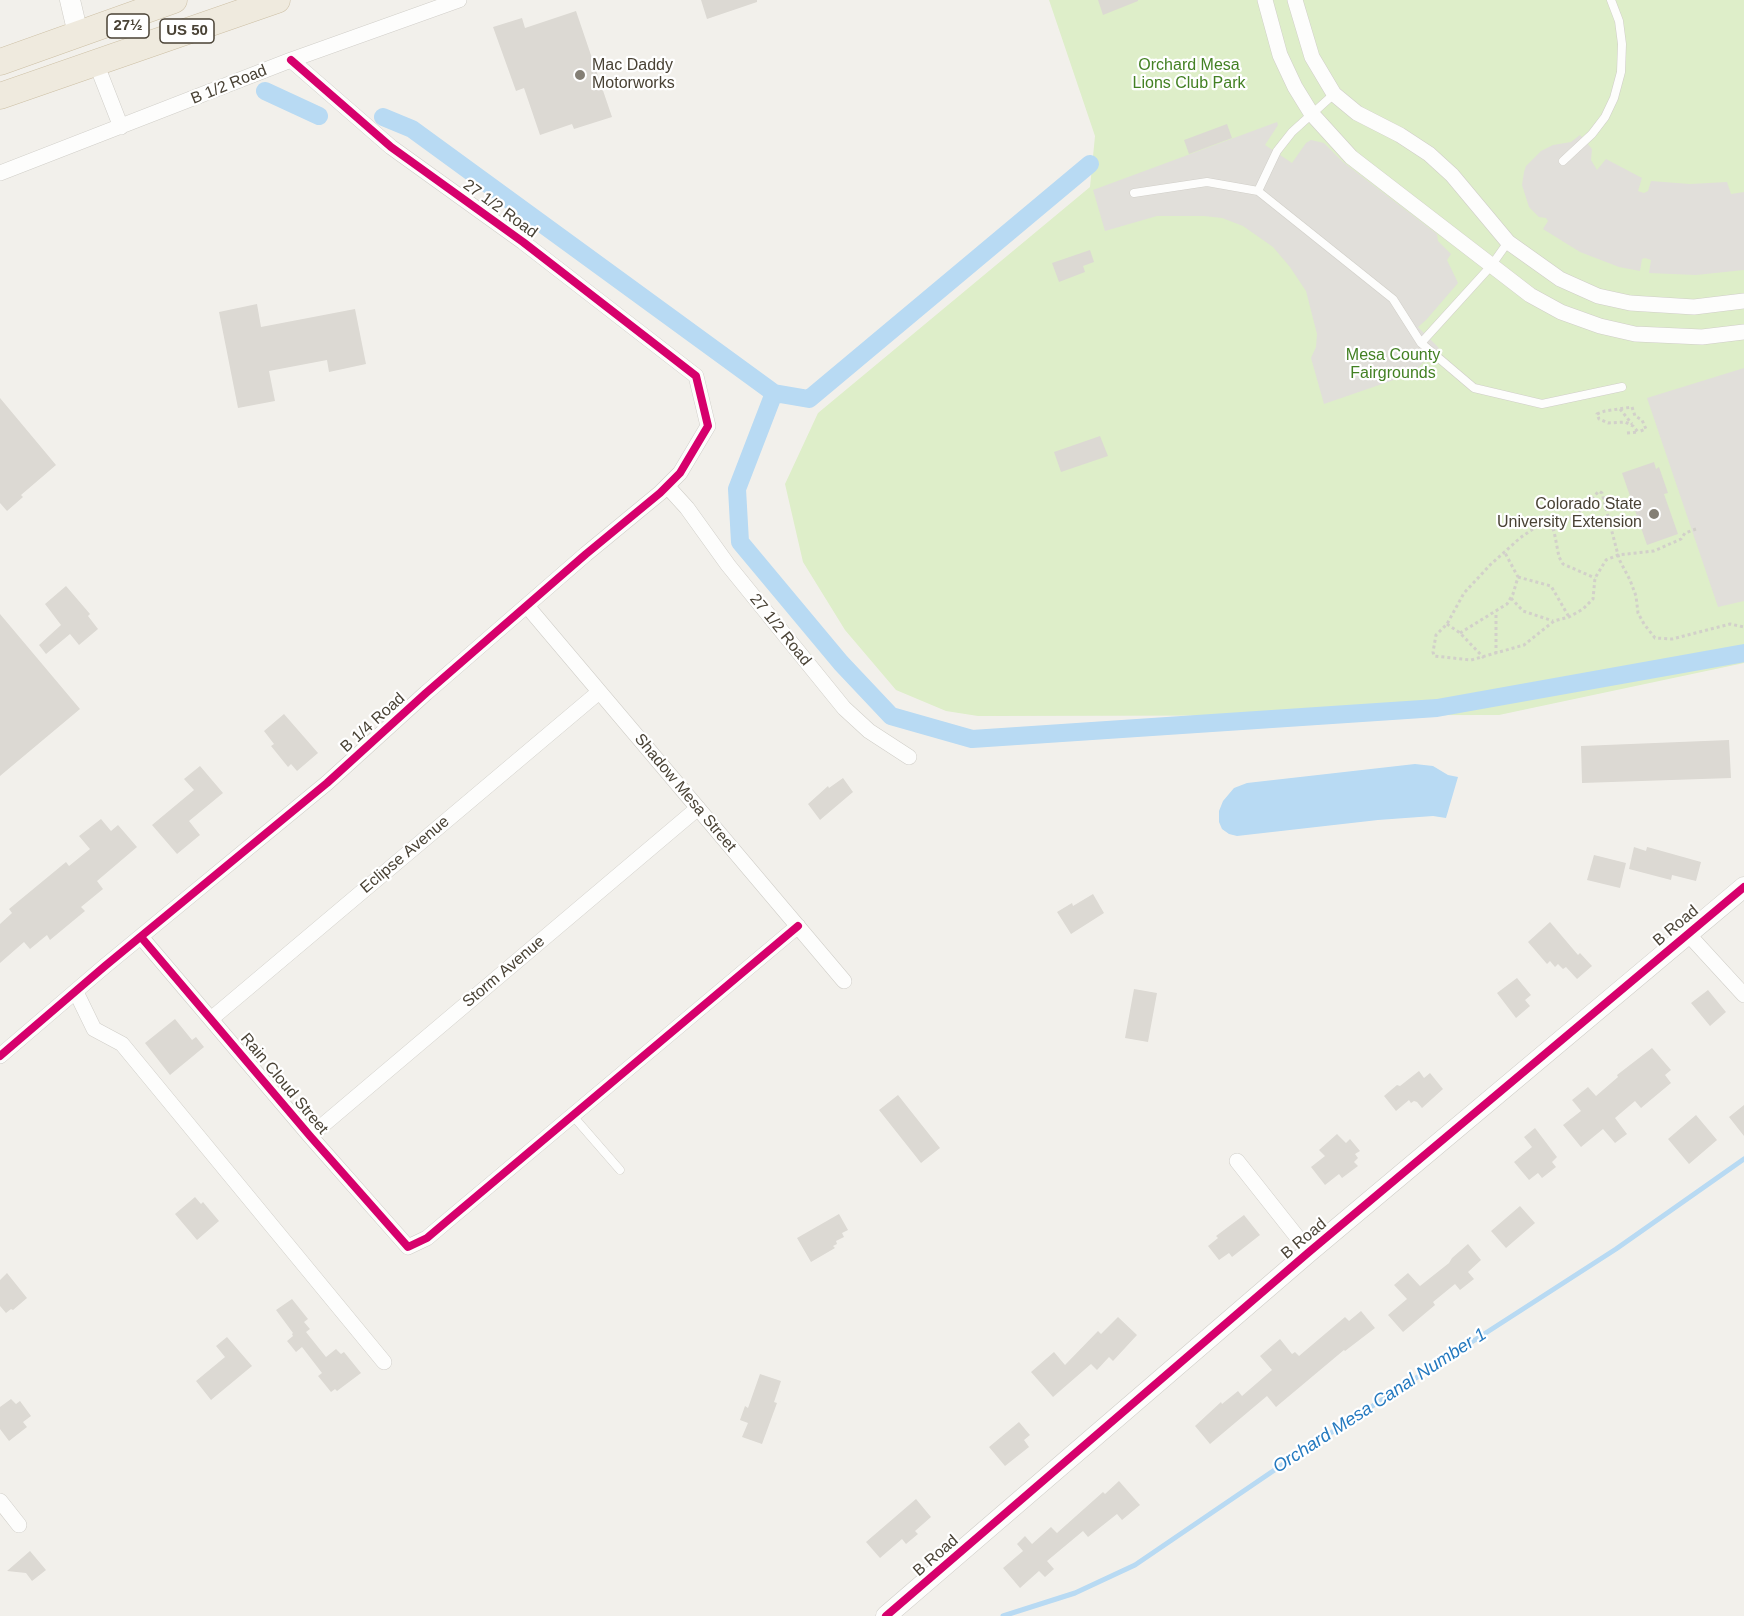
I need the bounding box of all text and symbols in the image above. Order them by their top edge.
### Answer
road number: 27½ [107,14,149,38]
road number: US 50 [160,19,214,43]
place label: Mac Daddy Motorworks [592,56,675,94]
park label: Orchard Mesa Lions Club Park [1133,56,1245,94]
street label: B 1/2 Road [188,61,270,109]
marker: Mac Daddy Motorworks [573,68,587,82]
street label: 27 1/2 Road [459,176,541,242]
park label: Mesa County Fairgrounds [1346,346,1440,384]
place label: Colorado State University Extension [1497,495,1642,533]
marker: Colorado State University Extension [1647,507,1661,521]
street label: 27 1/2 Road [745,590,815,670]
street label: B 1/4 Road [337,689,409,757]
street label: Shadow Mesa Street [630,730,740,856]
street label: Eclipse Avenue [357,812,453,898]
street label: B Road [1649,901,1703,951]
street label: Storm Avenue [459,932,549,1012]
street label: Rain Cloud Street [236,1029,332,1139]
street label: B Road [1277,1214,1331,1264]
water label: Orchard Mesa Canal Number 1 [1269,1324,1491,1478]
street label: B Road [910,1531,962,1581]

